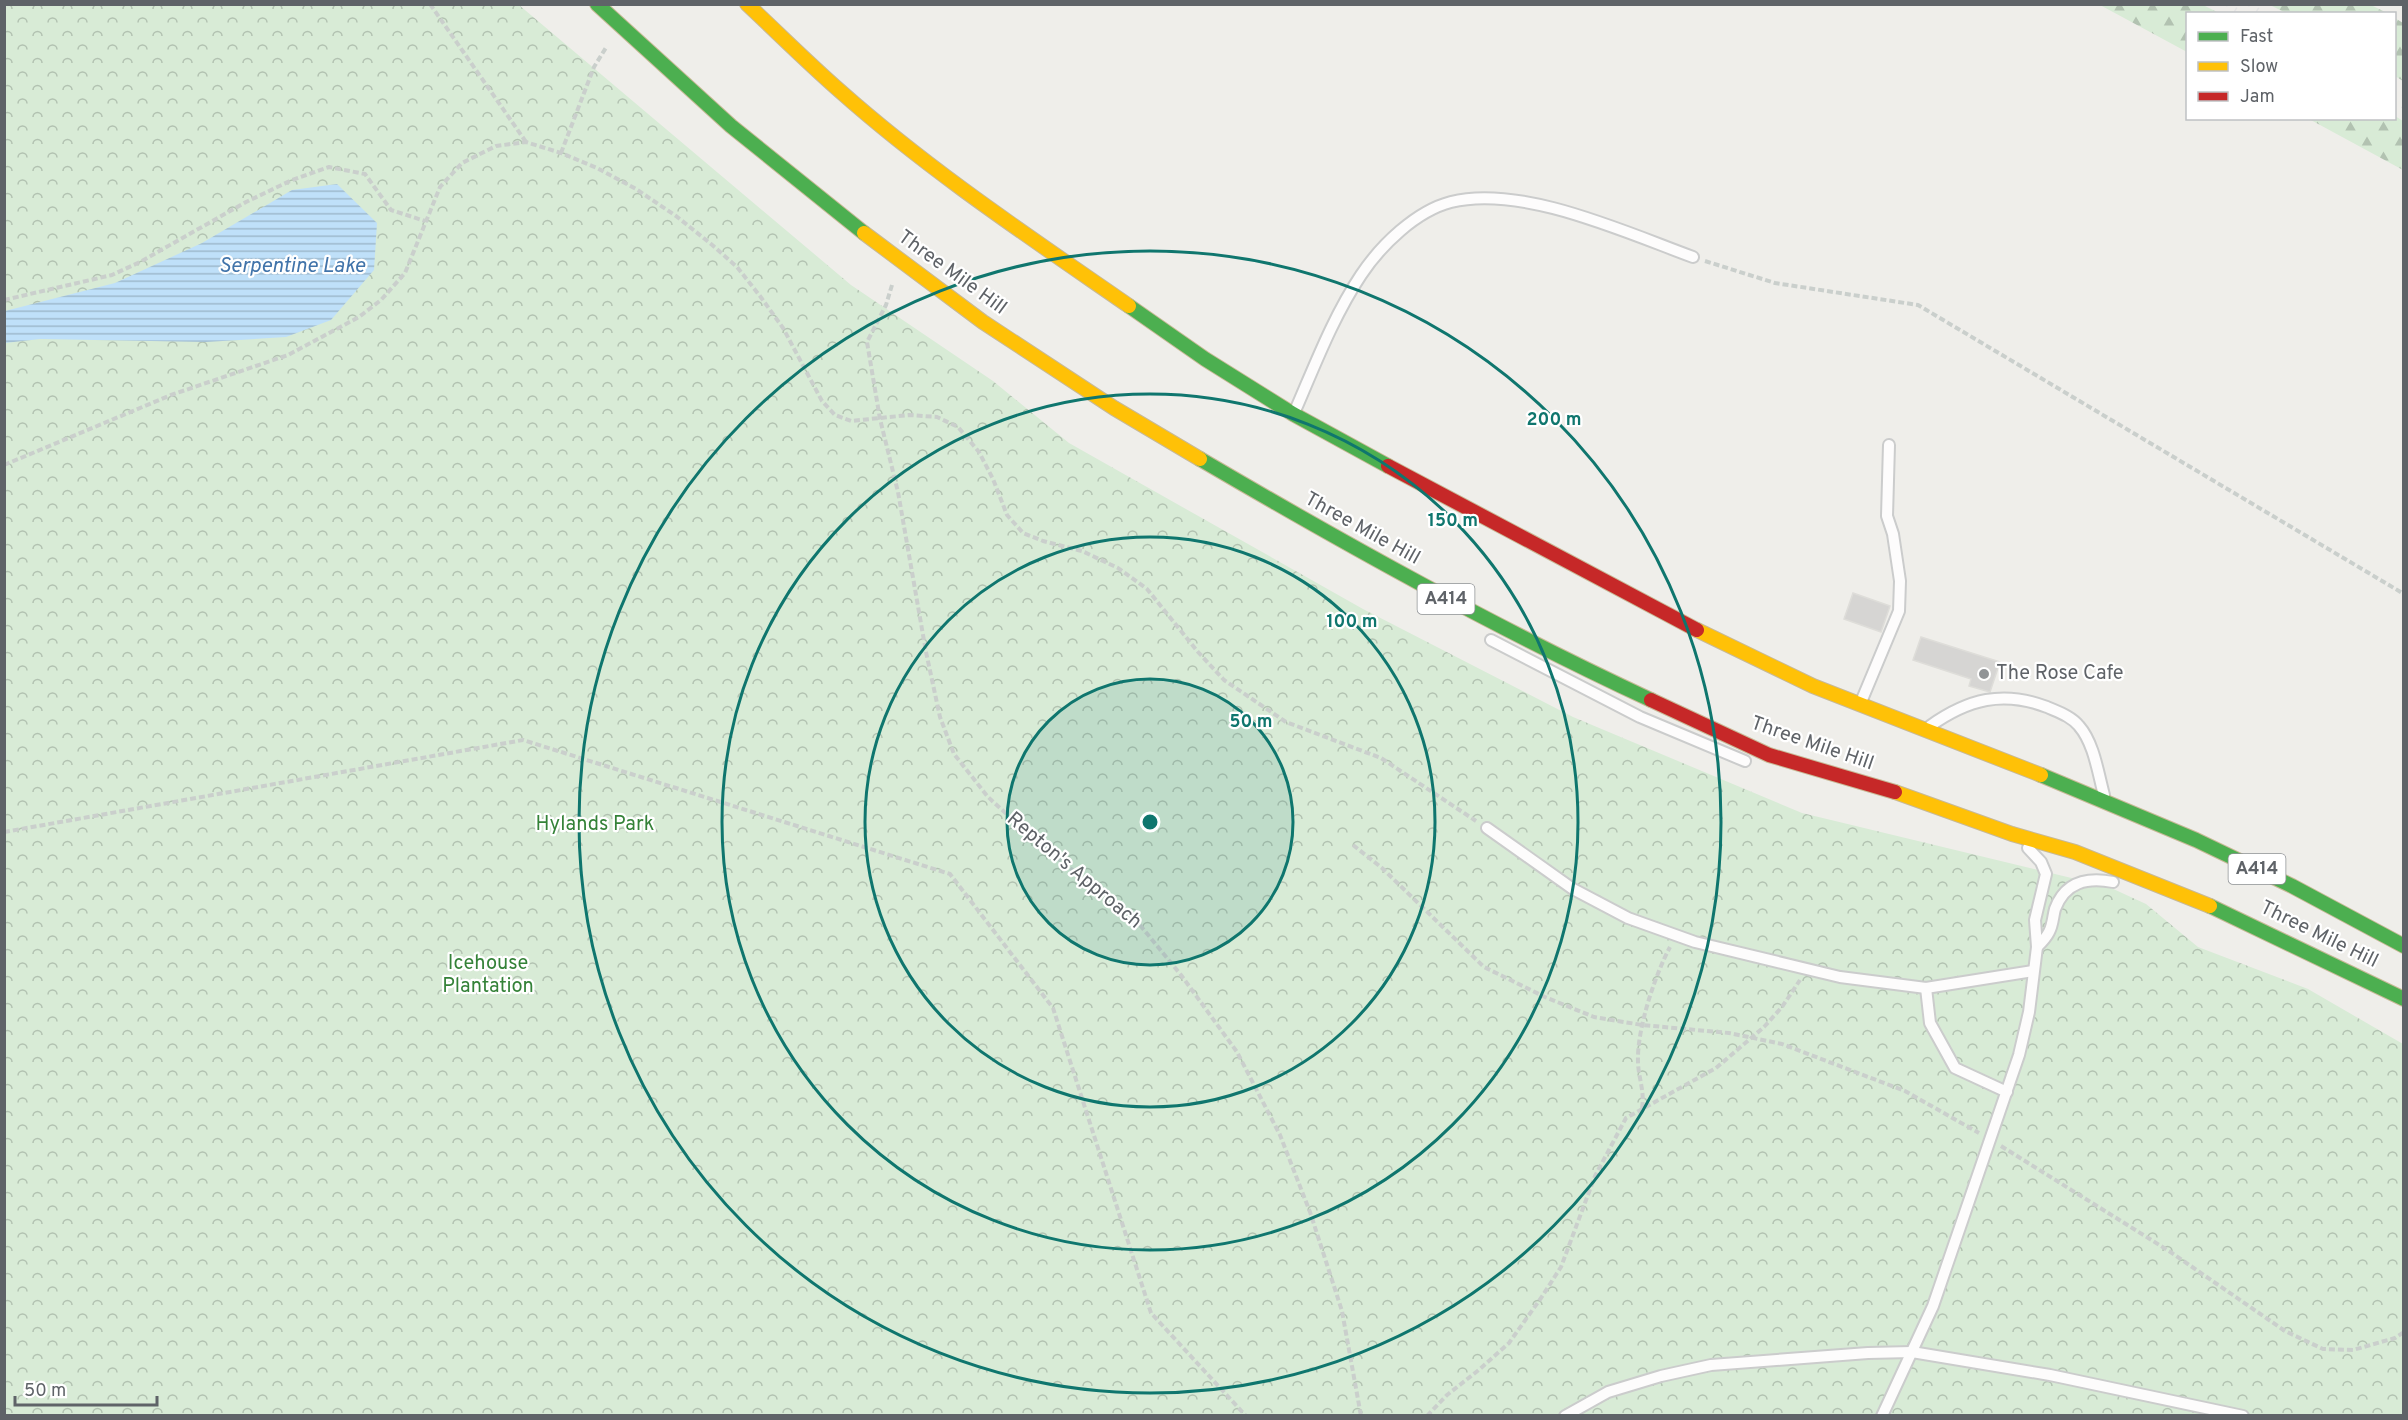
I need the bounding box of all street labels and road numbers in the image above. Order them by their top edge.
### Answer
street label: Three Mile Hill [892,225,1012,321]
street label: Three Mile Hill [1300,486,1424,572]
road number: A414 [1418,584,1474,614]
street label: Three Mile Hill [1747,711,1877,777]
street label: Repton's Approach [1001,807,1147,935]
road number: A414 [2228,854,2286,884]
street label: Three Mile Hill [2256,895,2382,975]

